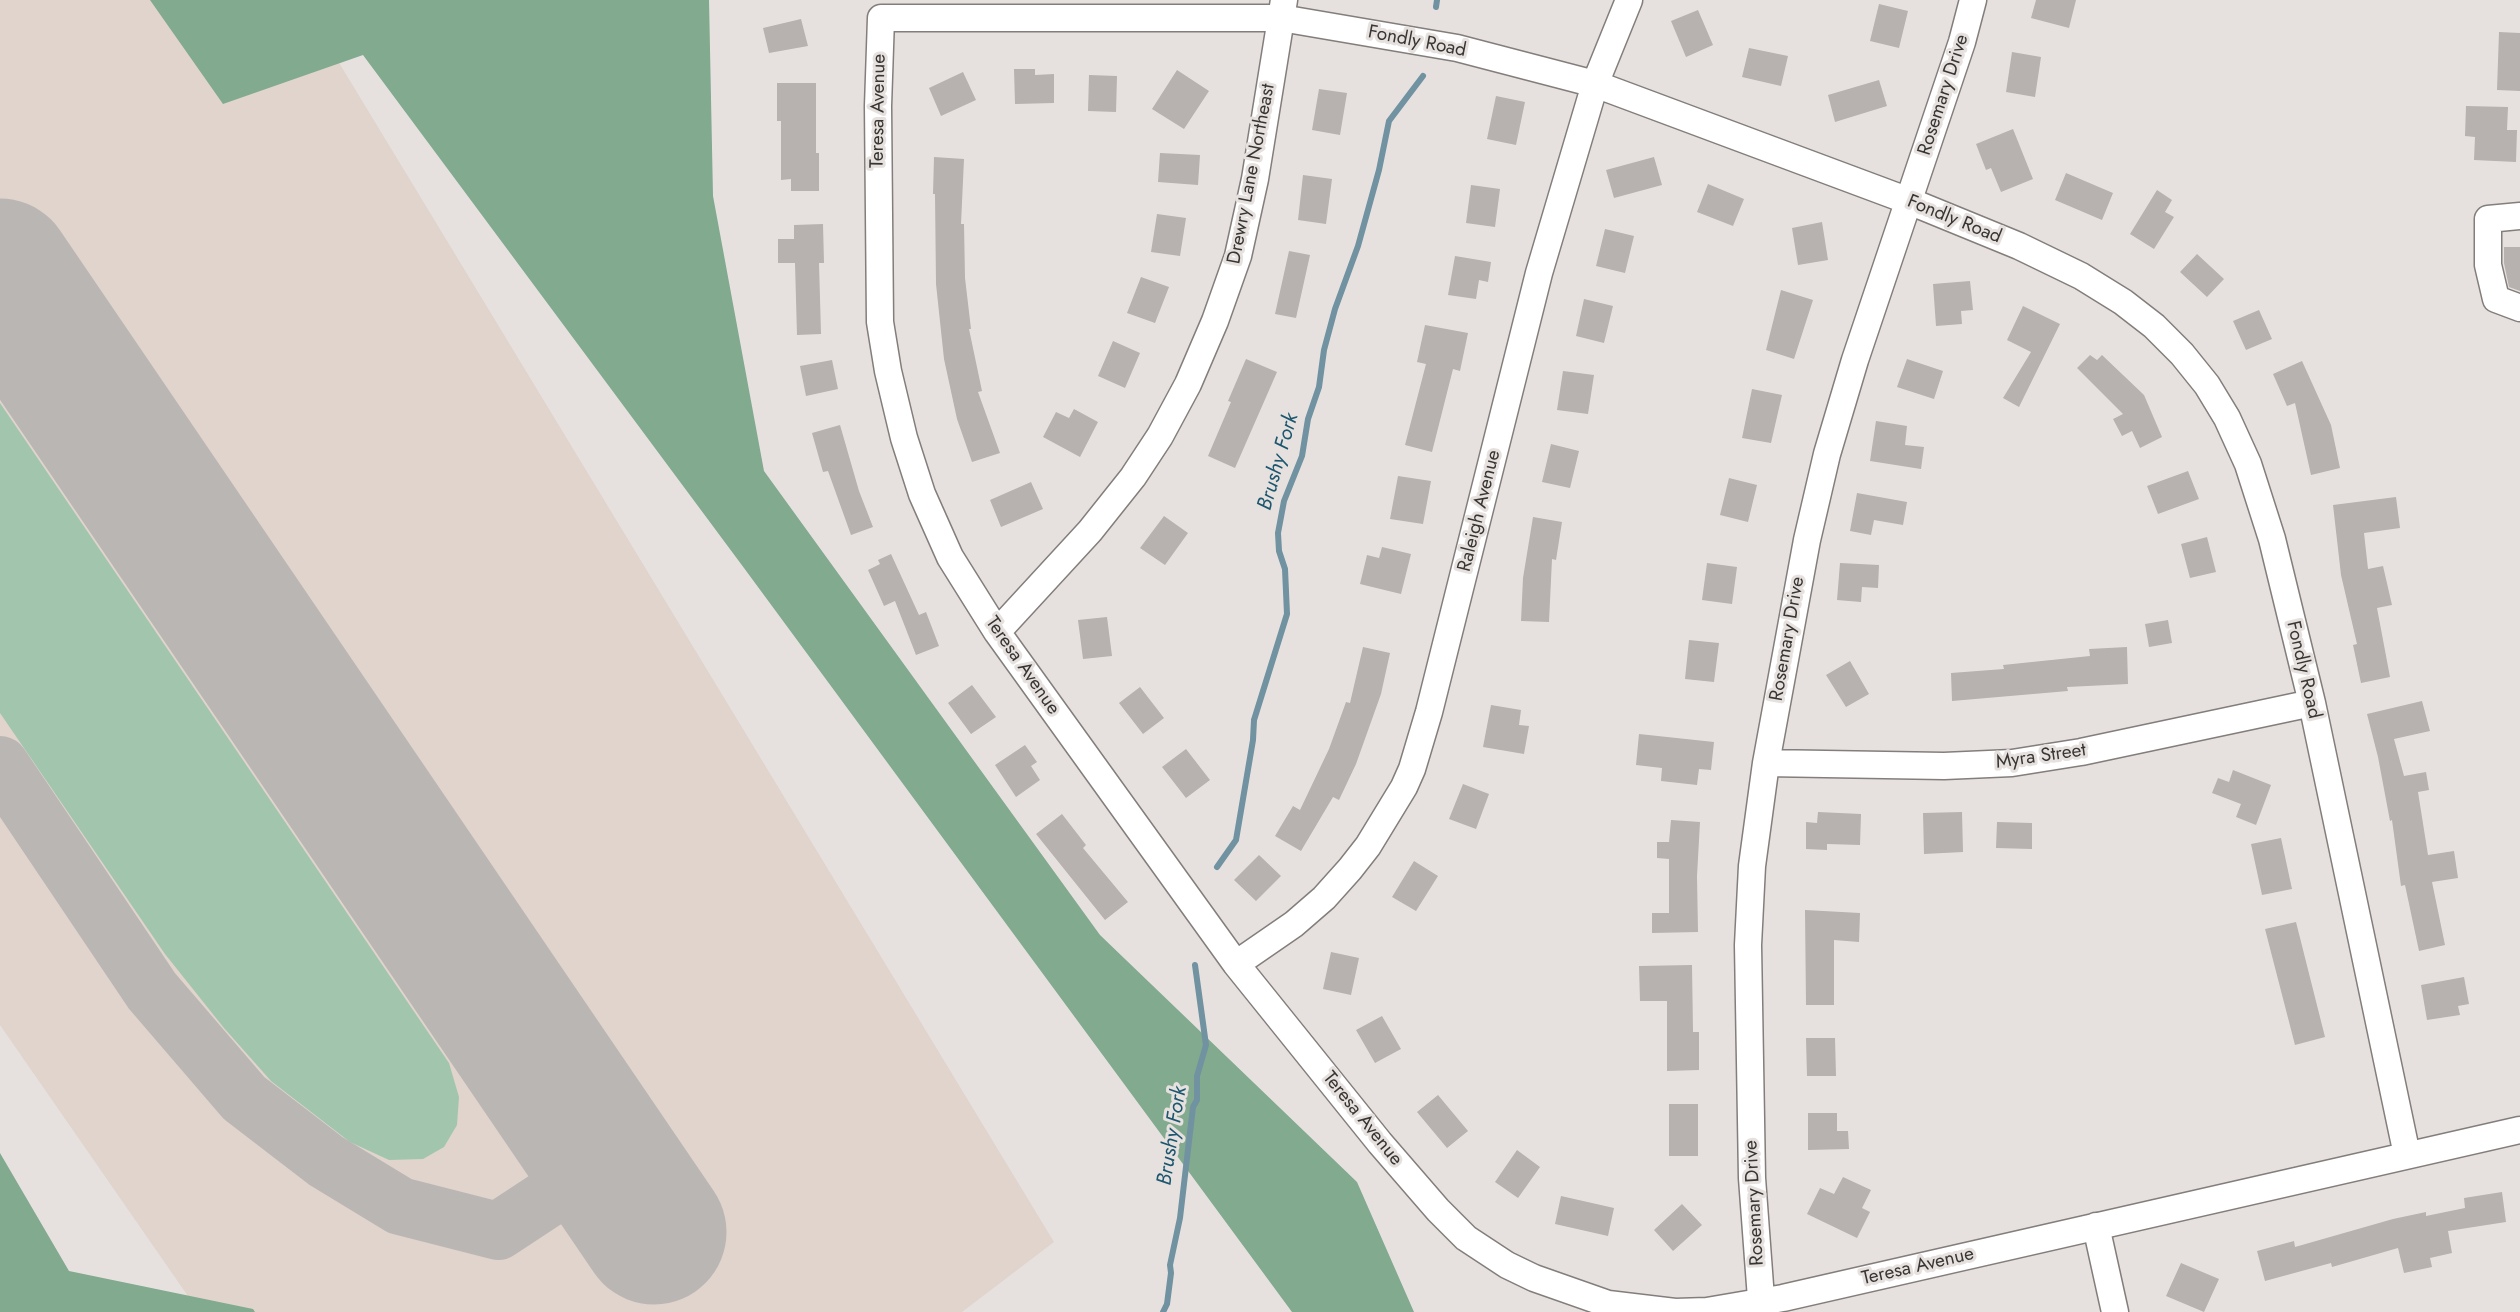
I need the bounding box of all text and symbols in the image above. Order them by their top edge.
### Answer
street label: Fondly Road [1366,21,1468,63]
street label: Rosemary Drive [1914,32,1974,158]
street label: Teresa Avenue [867,54,891,168]
street label: Drewry Lane Northeast [1223,82,1281,266]
street label: Fondly Road [1904,191,2004,249]
water label: Brushy Fork [1253,411,1305,513]
street label: Raleigh Avenue [1454,448,1506,574]
street label: Rosemary Drive [1766,575,1810,703]
street label: Teresa Avenue [980,613,1064,719]
street label: Fondly Road [2281,619,2325,721]
street label: Myra Street [1995,739,2087,775]
street label: Teresa Avenue [1317,1067,1407,1171]
water label: Brushy Fork [1153,1085,1193,1187]
street label: Rosemary Drive [1740,1140,1770,1266]
street label: Teresa Avenue [1860,1243,1976,1291]

